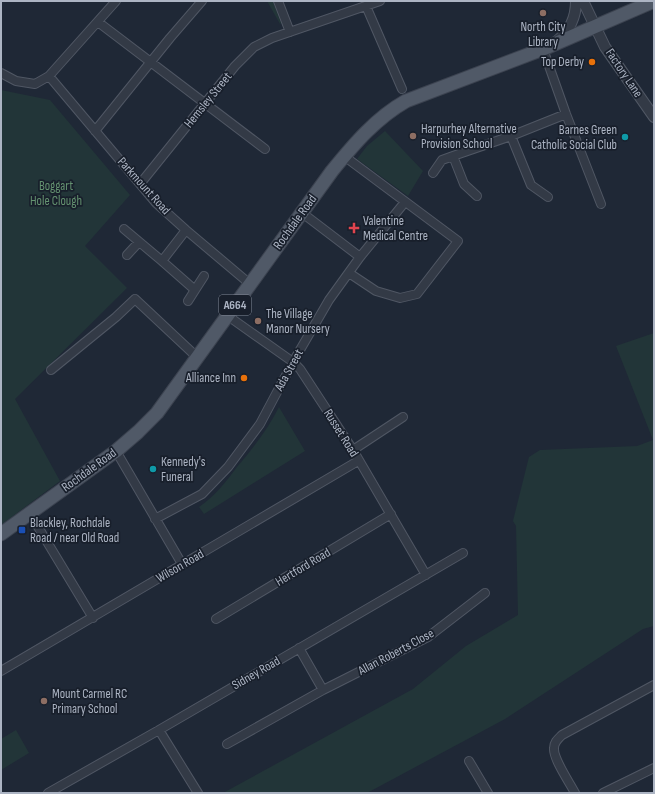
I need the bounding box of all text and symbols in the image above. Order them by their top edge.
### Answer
marker: North City Library [538,8,548,18]
place label: North City Library [520,19,566,50]
street label: Factory Lane [602,45,646,101]
place label: Top Derby [541,54,584,70]
marker: Top Derby [587,57,597,67]
street label: Hemsley Street [181,69,235,131]
place label: Harpurhey Alternative Provision School [421,121,517,152]
place label: Barnes Green Catholic Social Club [531,122,617,153]
marker: Harpurhey Alternative Provision School [408,131,418,141]
marker: Barnes Green Catholic Social Club [620,132,630,142]
street label: Parkmount Road [114,154,174,218]
park label: Boggart Hole Clough [30,178,82,209]
street label: Rochdale Road [270,191,320,253]
place label: Valentine Medical Centre [363,213,428,244]
marker: Valentine Medical Centre [348,222,360,234]
road number: A664 [219,295,251,315]
place label: The Village Manor Nursery [266,306,330,337]
marker: The Village Manor Nursery [253,316,263,326]
street label: Ada Street [271,346,307,395]
place label: Alliance Inn [185,370,236,386]
marker: Alliance Inn [239,373,249,383]
street label: Russet Road [320,406,362,460]
street label: Rochdale Road [58,445,120,495]
place label: Kennedy's Funeral [161,454,206,485]
marker: Kennedy's Funeral [148,464,158,474]
place label: Blackley, Rochdale Road / near Old Road [30,515,119,546]
marker: Blackley, Rochdale Road / near Old Road [17,525,27,535]
street label: Hertford Road [273,544,333,590]
street label: Wilson Road [153,546,207,586]
street label: Allan Roberts Close [354,625,437,679]
street label: Sidney Road [229,653,283,693]
place label: Mount Carmel RC Primary School [52,686,127,717]
marker: Mount Carmel RC Primary School [39,696,49,706]

